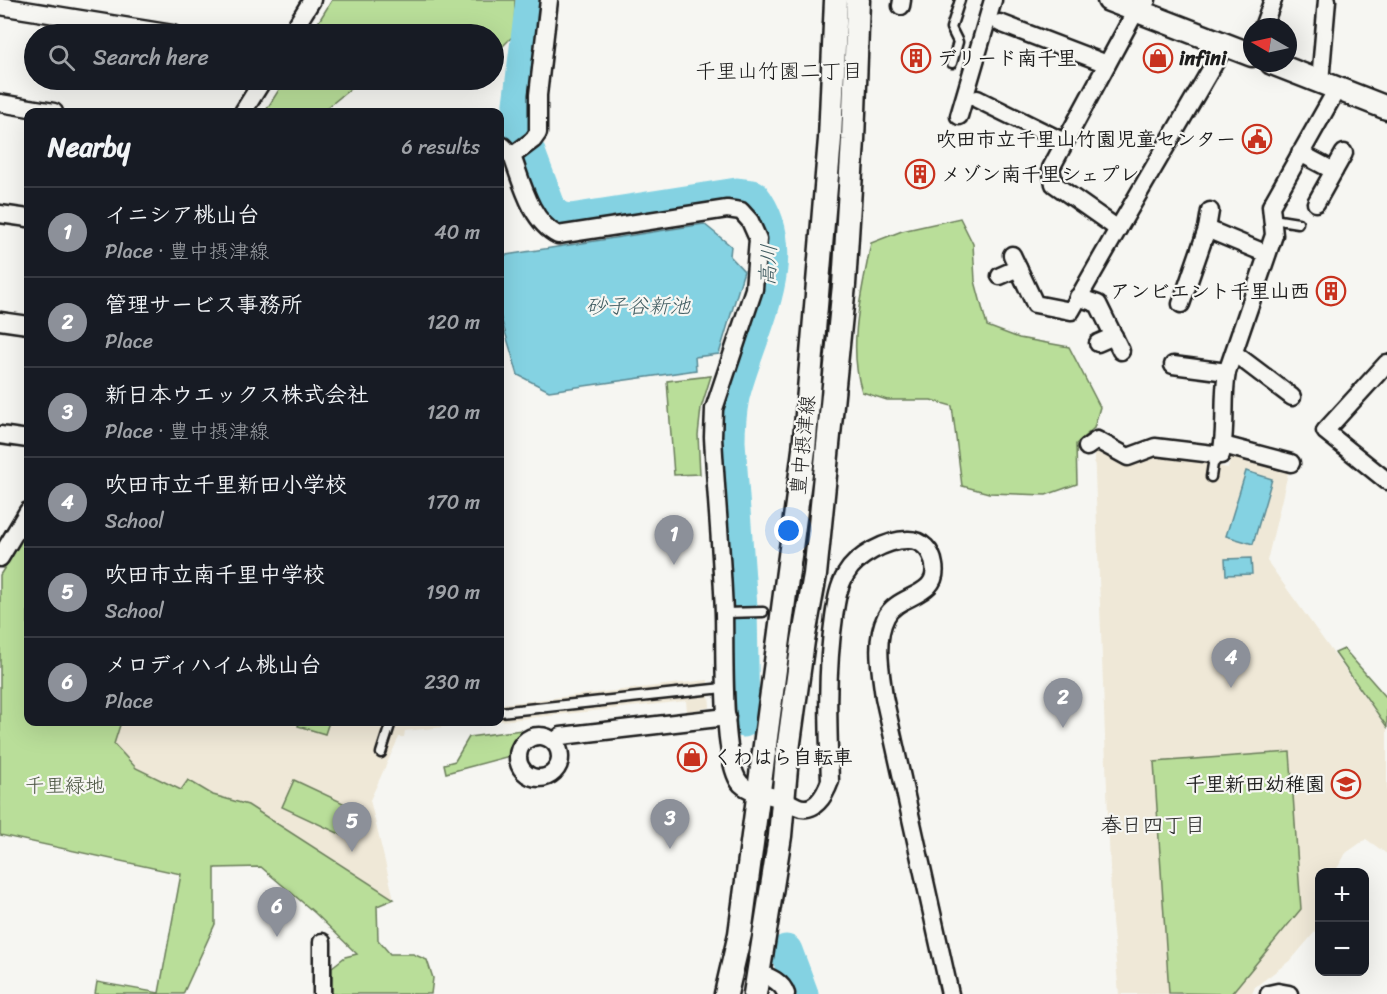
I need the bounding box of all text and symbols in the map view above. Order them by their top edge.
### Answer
north arrow [1243,18,1297,72]
search box [24,24,504,90]
text: Search here [93,38,209,77]
icon: search [45,41,78,74]
place label: デリード南千里 [937,41,1077,76]
place label: infini [1179,41,1228,76]
building icon: デリード南千里 [900,42,932,74]
shop icon: infini [1142,42,1174,74]
district label: 千里山竹園二丁目 [695,52,863,90]
place label: 吹田市立千里山竹園児童センター [936,122,1236,157]
public building icon: 吹田市立千里山竹園児童センター [1241,123,1273,155]
text: Nearby [48,124,130,170]
text: 6 results [401,130,480,165]
place label: メゾン南千里シェプレ [941,157,1139,192]
building icon: メゾン南千里シェプレ [904,158,936,190]
text: イニシア桃山台 [105,195,259,234]
text: 1 [63,215,72,250]
text: 40 m [434,215,480,250]
text: Place · 豊中摂津線 [105,234,269,269]
water label: 高川 [748,243,788,287]
place label: アンビエント千里山西 [1110,274,1310,309]
building icon: アンビエント千里山西 [1315,275,1347,307]
text: 管理サービス事務所 [105,285,303,324]
water label: 砂子谷新池 [586,287,691,325]
text: 2 [62,305,73,340]
text: 120 m [427,305,480,340]
text: Place [105,324,153,359]
text: 新日本ウエックス株式会社 [105,375,369,414]
street label: 豊中摂津線 [780,393,826,497]
text: 3 [62,395,73,430]
text: 120 m [427,395,480,430]
text: Place · 豊中摂津線 [105,414,269,449]
text: 吹田市立千里新田小学校 [105,465,347,504]
text: 4 [61,485,74,520]
text: 170 m [427,485,480,520]
text: School [105,504,164,539]
pin: 1 [654,516,694,565]
your location [774,516,803,545]
text: 吹田市立南千里中学校 [105,555,325,594]
text: 5 [61,575,74,610]
text: 190 m [426,575,480,610]
text: School [105,594,164,629]
pin: 4 [1212,638,1250,688]
text: メロディハイム桃山台 [105,645,321,684]
text: 6 [62,665,73,700]
text: 230 m [424,665,480,700]
pin: 2 [1044,678,1082,728]
text: Place [105,684,153,719]
place label: くわはら自転車 [713,740,853,775]
shop icon: くわはら自転車 [676,741,708,773]
place label: 千里新田幼稚園 [1185,767,1325,802]
park label: 千里緑地 [25,768,105,803]
school or university icon: 千里新田幼稚園 [1330,768,1362,800]
pin: 3 [650,800,690,849]
pin: 5 [332,802,372,852]
district label: 春日四丁目 [1101,806,1206,844]
map controls [1315,868,1369,976]
button: + [1315,868,1369,922]
pin: 6 [258,888,296,937]
button: − [1315,922,1369,976]

